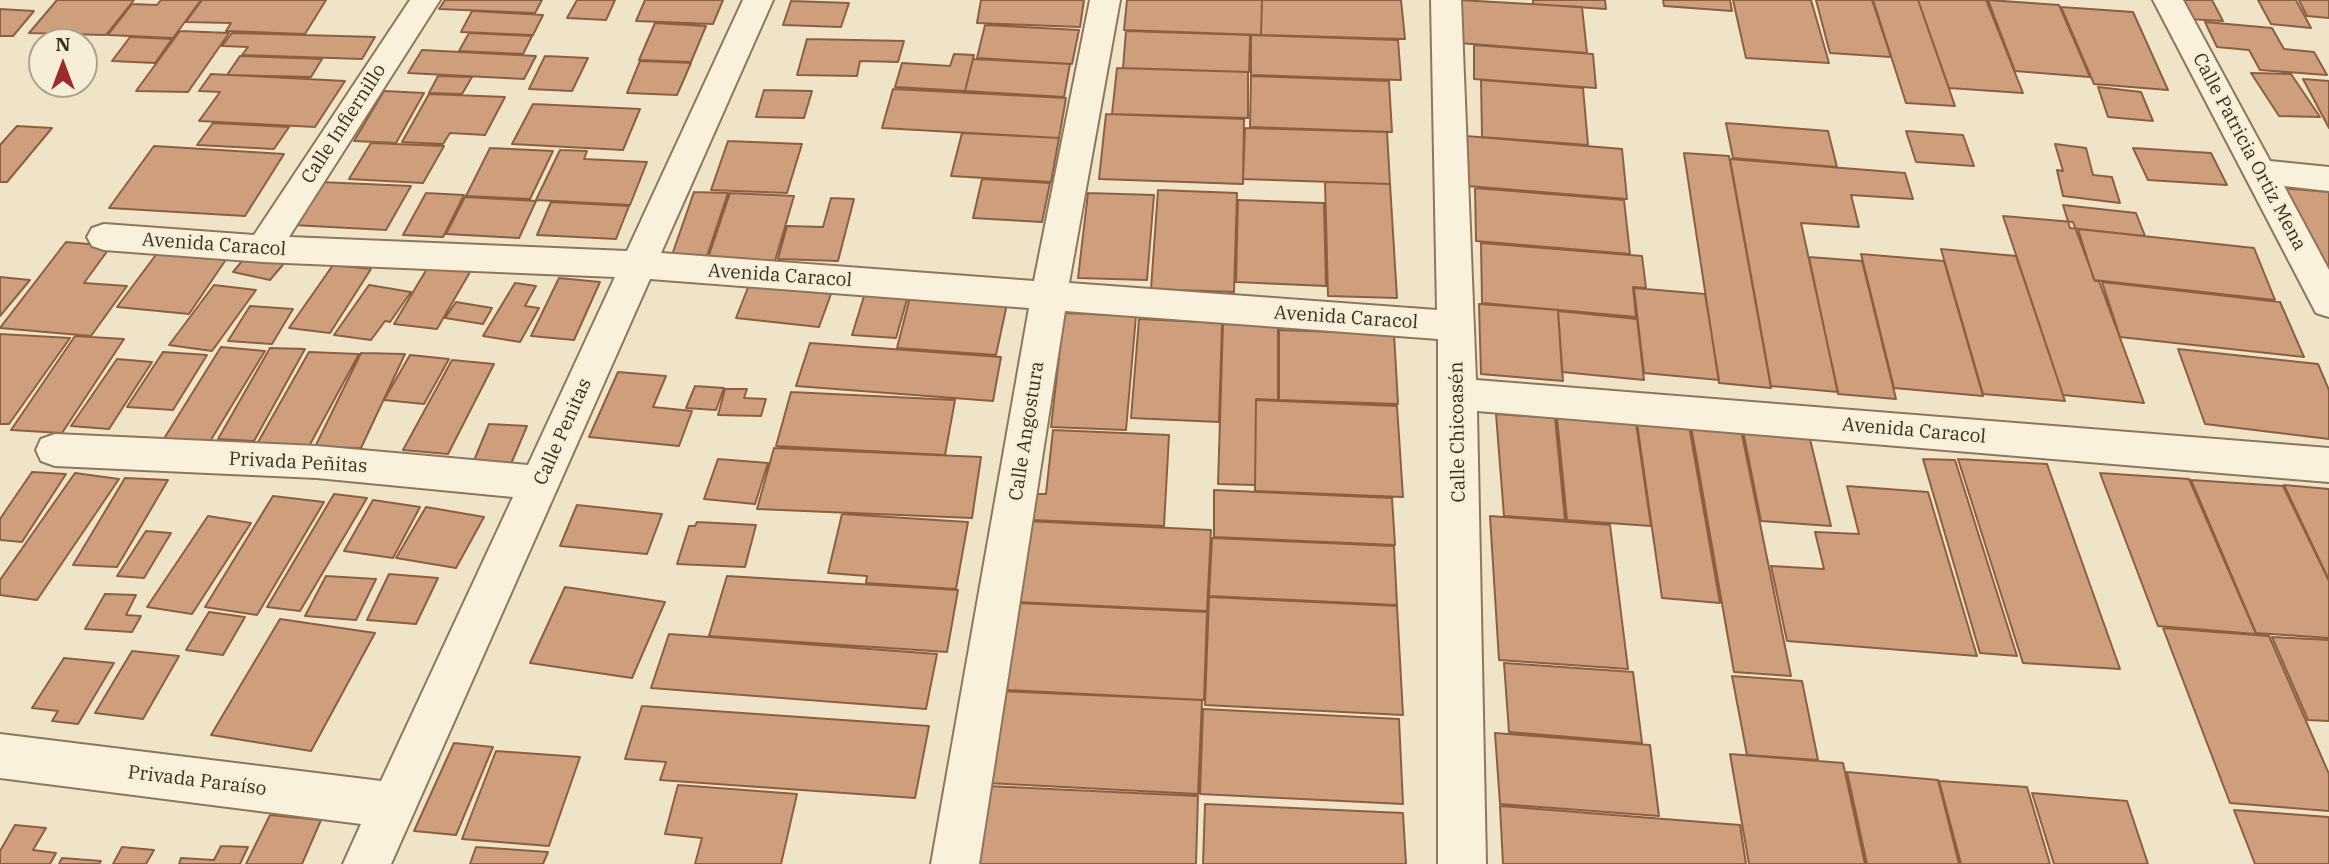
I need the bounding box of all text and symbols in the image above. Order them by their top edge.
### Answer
north arrow [28,28,98,98]
text: N [55,32,71,56]
street label: Calle Patricia Ortiz Mena [2187,49,2311,255]
street label: Calle Infiernillo [297,60,391,188]
street label: Avenida Caracol [141,229,287,261]
street label: Avenida Caracol [707,260,853,292]
street label: Avenida Caracol [1273,302,1419,334]
street label: Calle Angostura [1005,360,1049,502]
street label: Calle Chicoasén [1445,361,1471,503]
street label: Calle Penitas [529,375,597,489]
street label: Avenida Caracol [1841,413,1987,449]
street label: Privada Peñitas [228,448,368,478]
street label: Privada Paraíso [126,761,268,801]

